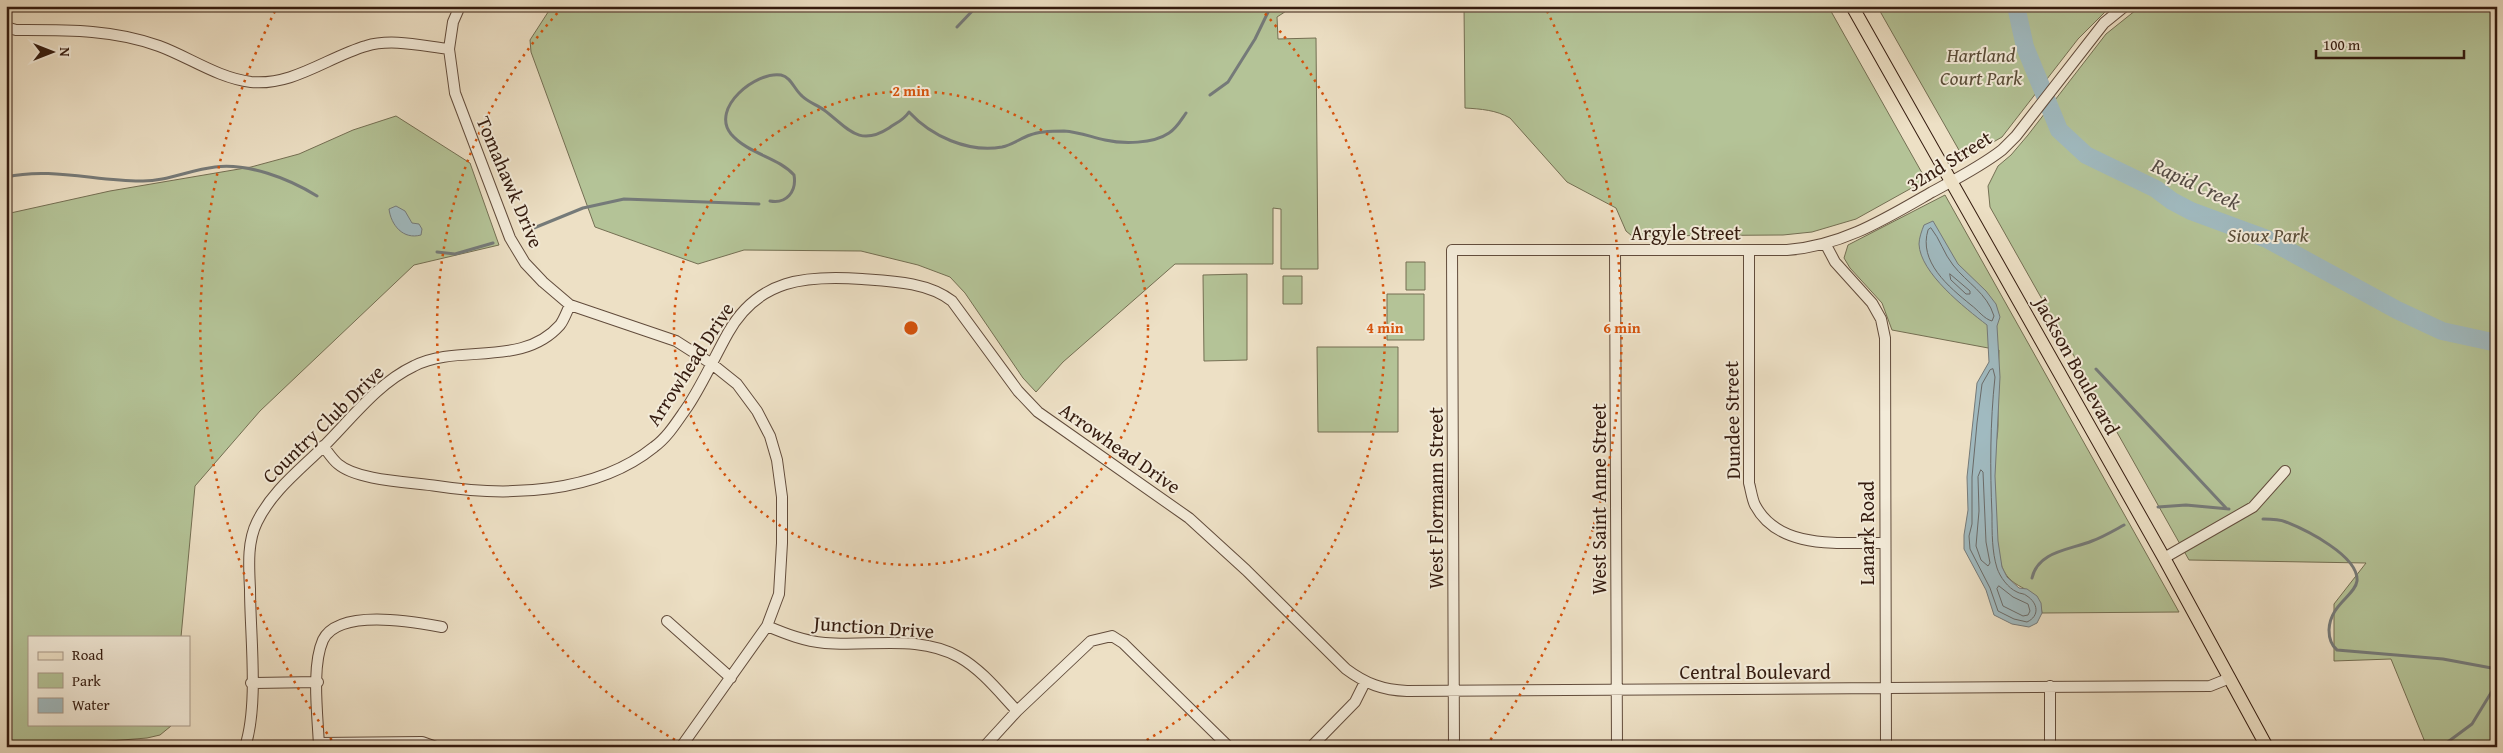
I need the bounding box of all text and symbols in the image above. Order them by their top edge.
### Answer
north arrow [28,28,78,78]
scale bar [2316,28,2463,60]
text: 100 m [2323,34,2361,55]
park label: Hartland Court Park [1940,40,2023,92]
text: N [55,47,75,57]
text: 2 min [892,80,930,101]
street label: Tomahawk Drive [470,111,551,252]
street label: 32nd Street [1900,123,1997,198]
water label: Rapid Creek [2146,149,2246,218]
street label: Argyle Street [1631,218,1741,247]
park label: Sioux Park [2227,220,2310,249]
street label: Jackson Boulevard [2026,289,2127,440]
street label: Arrowhead Drive [639,296,741,431]
text: 4 min [1366,317,1404,338]
text: 6 min [1603,317,1641,338]
centre of rings [902,319,920,337]
street label: Country Club Drive [255,358,390,490]
street label: Dundee Street [1716,360,1747,480]
street label: Arrowhead Drive [1054,395,1187,500]
street label: West Saint Anne Street [1584,403,1613,595]
street label: West Flormann Street [1421,407,1450,589]
street label: Lanark Road [1852,480,1881,585]
street label: Junction Drive [810,608,935,645]
legend [28,636,190,726]
text: Road [72,644,103,665]
street label: Central Boulevard [1679,657,1831,686]
text: Park [72,670,101,691]
text: Water [72,694,110,715]

